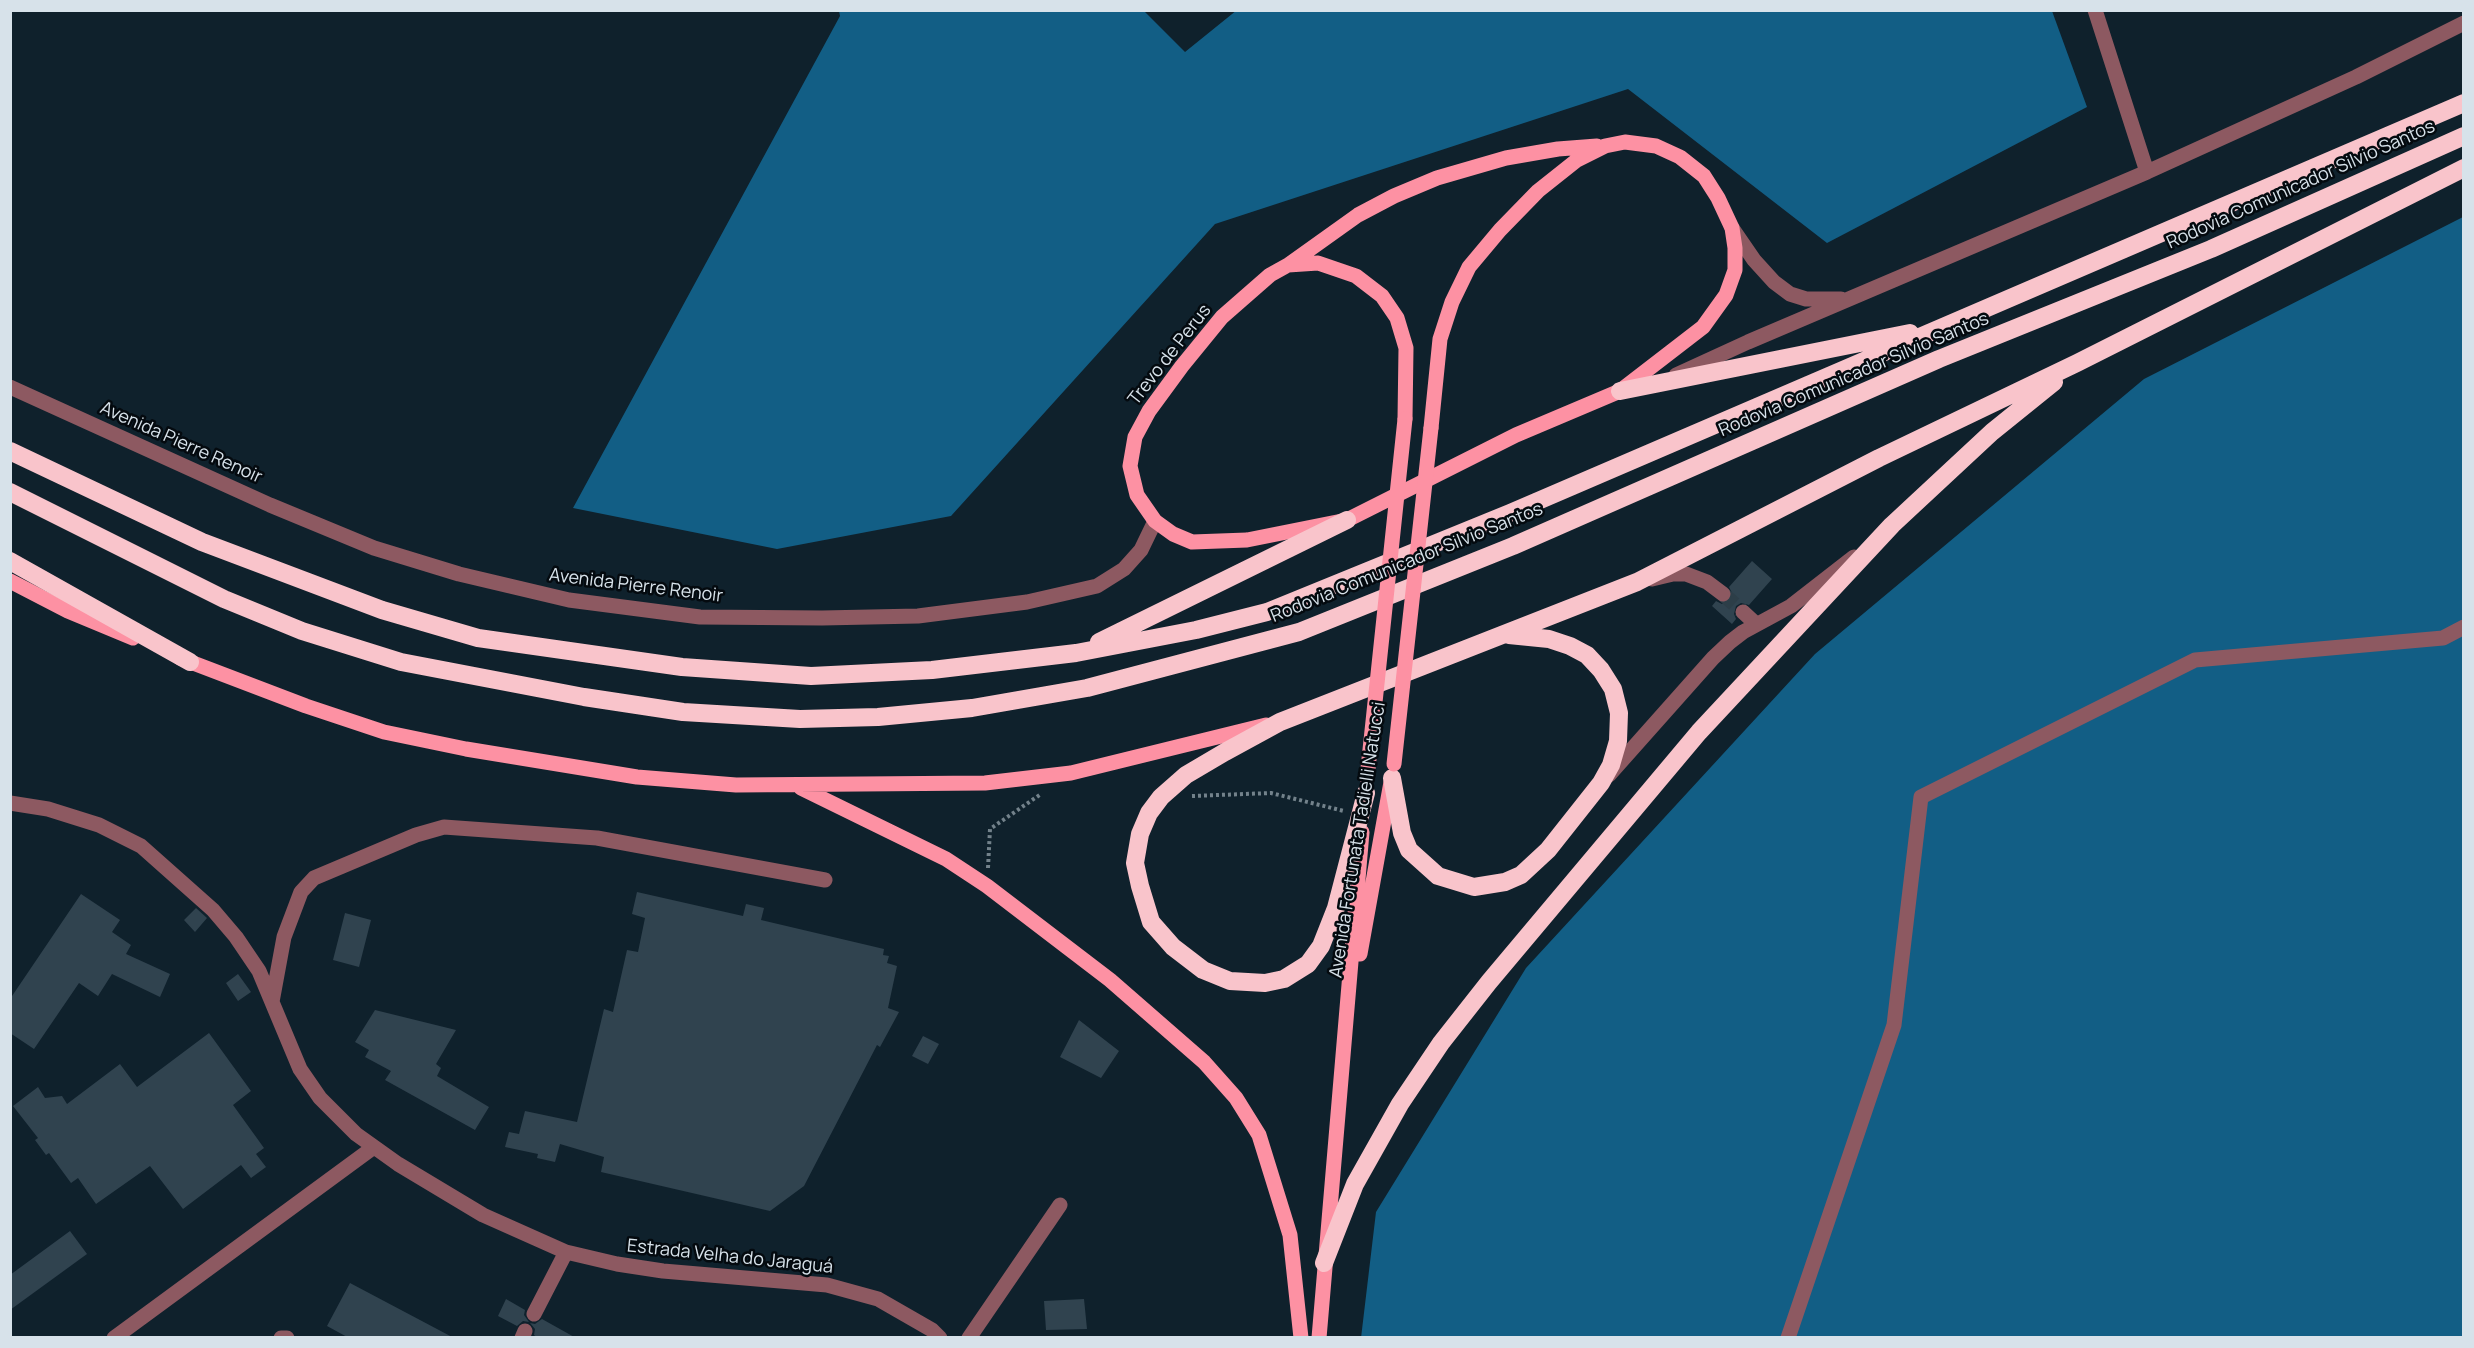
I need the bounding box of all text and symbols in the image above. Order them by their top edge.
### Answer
street label: Rodovia Comunicador Silvio Santos [2164,116,2438,254]
street label: Trevo de Perus [1124,300,1216,410]
street label: Rodovia Comunicador Silvio Santos [1716,308,1992,442]
street label: Avenida Pierre Renoir [97,398,265,488]
street label: Rodovia Comunicador Silvio Santos [1268,498,1546,628]
street label: Avenida Pierre Renoir [548,565,724,607]
street label: Avenida Fortunata Tadielli Natucci [1326,700,1390,980]
street label: Estrada Velha do Jaraguá [626,1235,834,1279]

